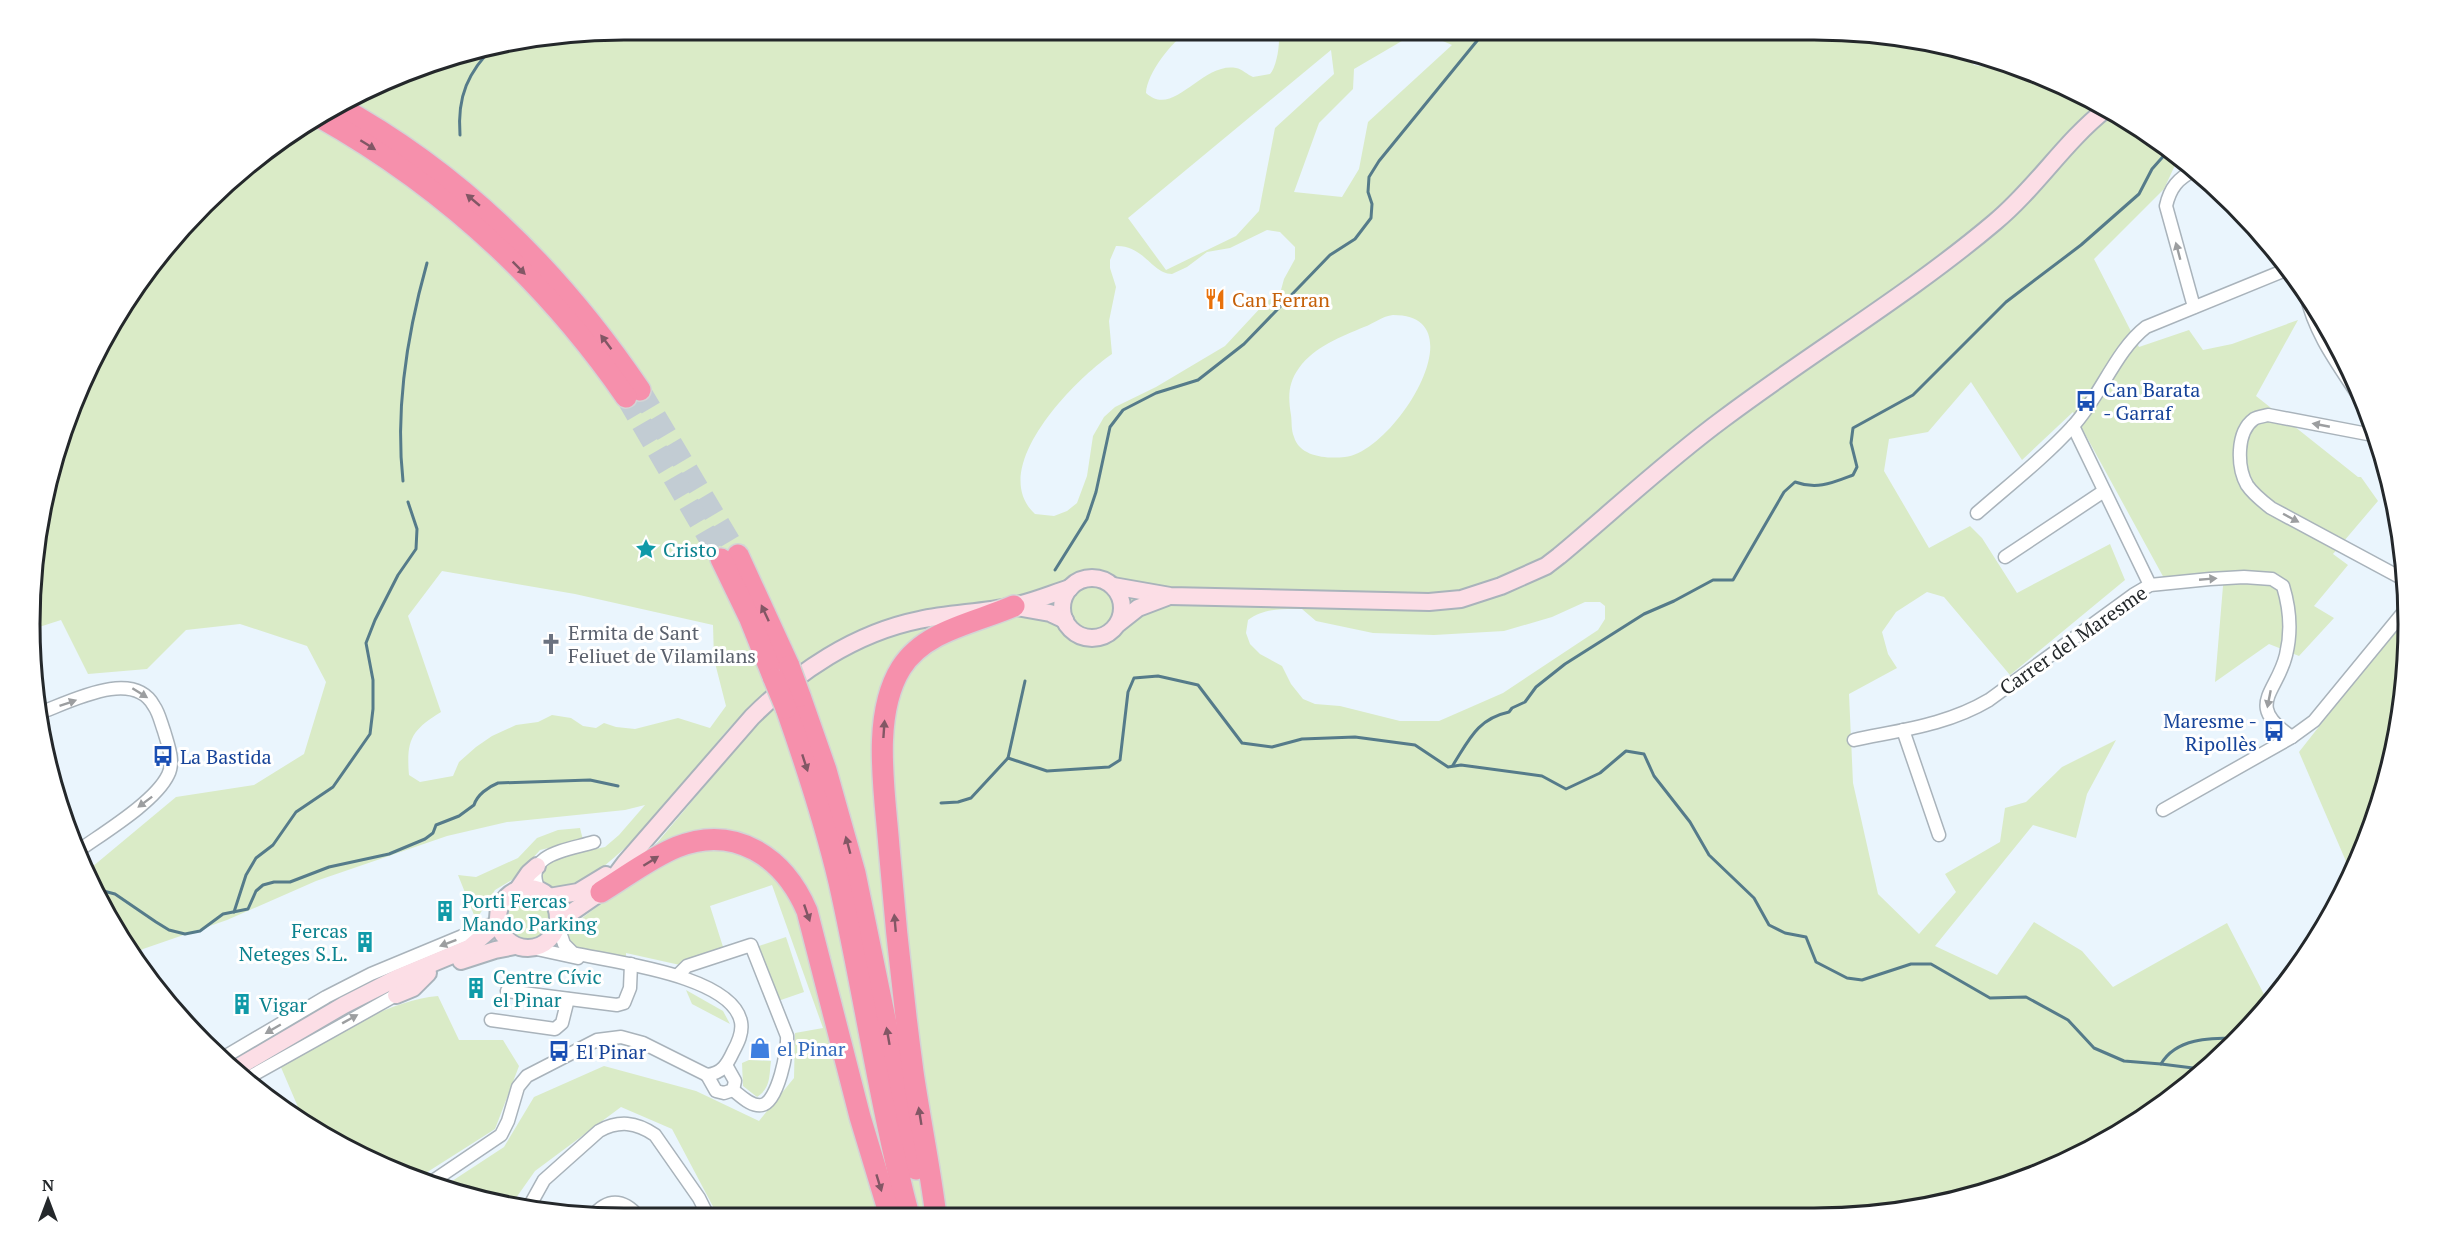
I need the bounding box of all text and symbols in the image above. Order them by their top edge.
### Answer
one-way arrow [360,140,376,151]
one-way arrow [465,194,481,207]
one-way arrow [2173,242,2182,260]
one-way arrow [512,261,527,275]
place label: Can Ferran [1232,286,1330,313]
restaurant icon: Can Ferran [1203,287,1227,311]
one-way arrow [600,334,612,350]
place label: Can Barata - Garraf [2103,376,2200,426]
bus stop icon: Can Barata - Garraf [2074,389,2098,413]
one-way arrow [2311,420,2330,429]
one-way arrow [2283,513,2300,523]
place label: Cristo [663,536,717,563]
place icon: Cristo [634,537,658,561]
one-way arrow [2199,574,2218,584]
street label: Carrer del Maresme [1994,579,2152,701]
one-way arrow [761,604,770,621]
place label: Ermita de Sant Feliuet de Vilamilans [568,619,756,669]
church icon: Ermita de Sant Feliuet de Vilamilans [539,632,563,656]
one-way arrow [132,687,148,698]
one-way arrow [2264,690,2273,709]
one-way arrow [59,697,77,707]
place label: Maresme - Ripollès [2163,707,2257,757]
one-way arrow [879,719,888,738]
bus stop icon: Maresme - Ripollès [2262,719,2286,743]
place label: La Bastida [180,743,272,770]
bus stop icon: La Bastida [151,744,175,768]
one-way arrow [801,754,810,772]
one-way arrow [137,795,152,807]
one-way arrow [842,836,852,854]
one-way arrow [642,855,659,866]
place label: Porti Fercas Mando Parking [462,887,597,937]
building icon: Porti Fercas Mando Parking [433,899,457,923]
one-way arrow [803,905,812,923]
one-way arrow [890,913,900,932]
place label: Fercas Neteges S.L. [239,917,348,967]
building icon: Fercas Neteges S.L. [353,930,377,954]
one-way arrow [438,938,456,948]
place label: Centre Cívic el Pinar [493,963,602,1013]
building icon: Centre Cívic el Pinar [464,976,488,1000]
place label: Vigar [259,991,307,1018]
building icon: Vigar [230,992,254,1016]
one-way arrow [342,1014,358,1025]
one-way arrow [265,1024,281,1035]
one-way arrow [883,1026,892,1045]
place label: el Pinar [777,1035,846,1062]
shop icon: el Pinar [748,1036,772,1060]
place label: El Pinar [576,1038,646,1065]
bus stop icon: El Pinar [547,1039,571,1063]
one-way arrow [915,1107,924,1126]
north arrow [18,1170,78,1230]
text: N [42,1174,54,1196]
one-way arrow [875,1174,884,1192]

